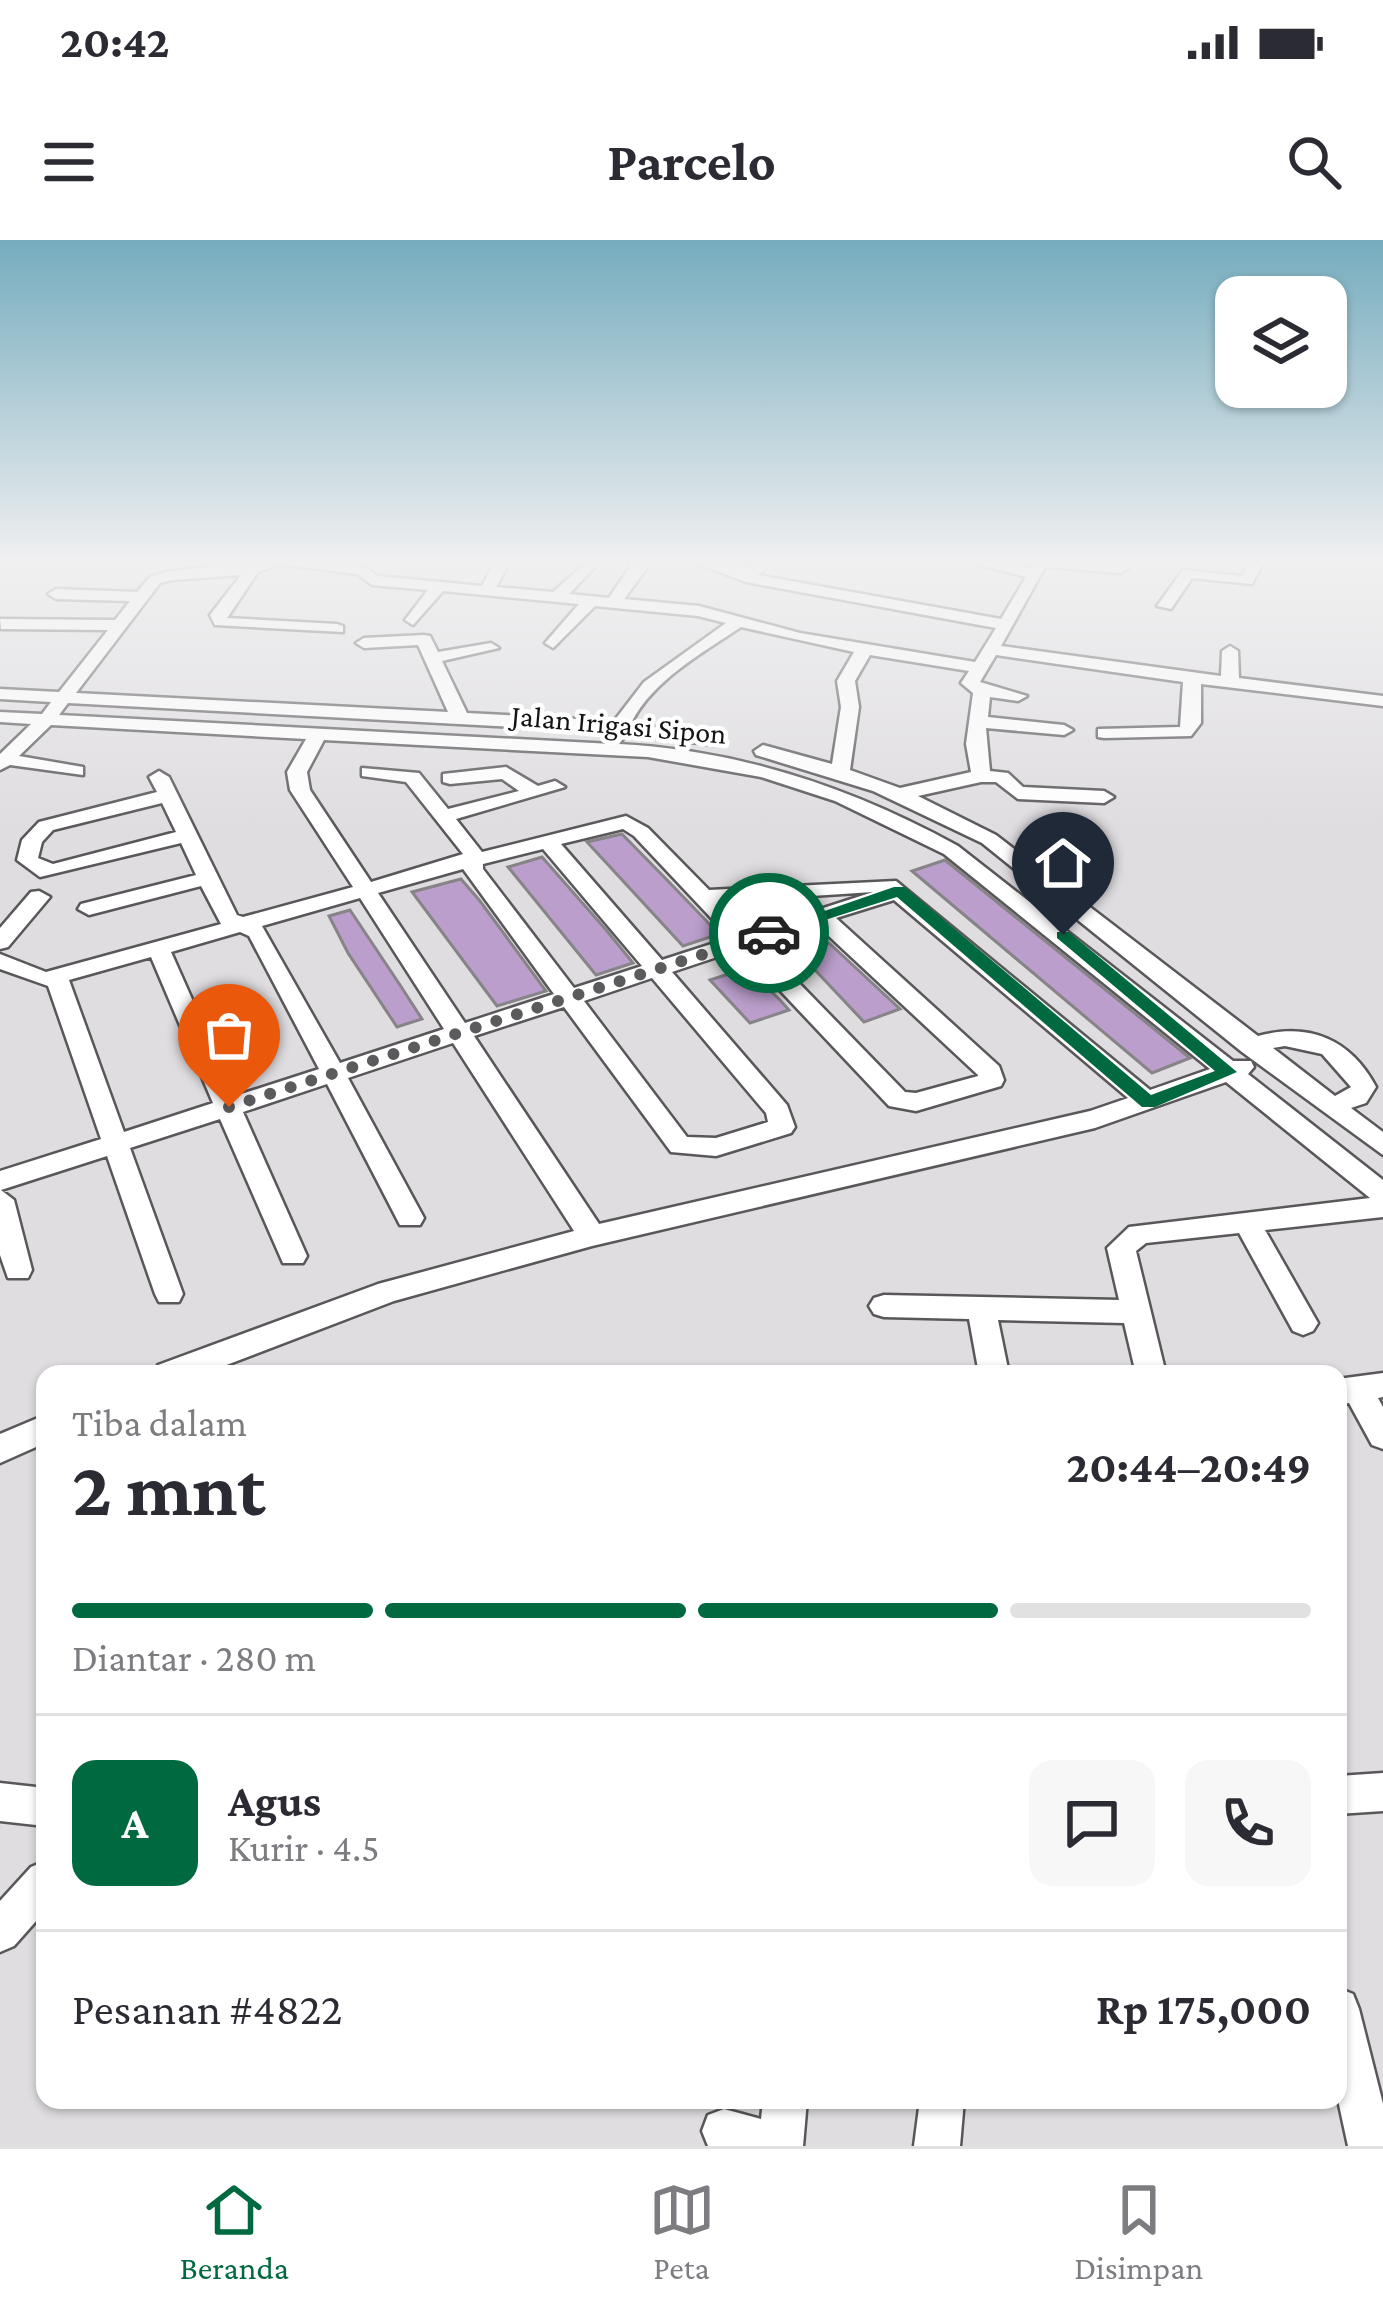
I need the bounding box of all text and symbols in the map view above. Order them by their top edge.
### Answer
text: 20:42 [60,17,170,67]
icon: menu [36,129,102,195]
icon: search [1281,129,1347,195]
text: Parcelo [607,132,776,192]
map controls [1215,276,1347,408]
button: layers [1215,276,1347,408]
street label: Jalan Irigasi Sipon [507,698,728,751]
pin [1012,812,1114,935]
icon: home [1030,830,1096,896]
courier [709,873,829,993]
icon: car [736,900,802,966]
pin [178,984,280,1107]
icon: bag [196,1002,262,1068]
text: Tiba dalam [72,1401,247,1444]
text: 20:44–20:49 [1066,1442,1311,1492]
text: 2 mnt [72,1445,266,1532]
text: Diantar · 280 m [72,1636,316,1679]
button: chat [1029,1760,1155,1886]
button: phone [1185,1760,1311,1886]
text: Agus [228,1776,321,1826]
text: A [122,1798,148,1848]
text: Kurir · 4.5 [228,1826,380,1869]
text: Pesanan #4822 [72,1984,342,2034]
text: Rp 175,000 [1096,1984,1311,2034]
tab: Beranda [180,2177,289,2286]
tab: Peta [649,2177,715,2286]
tab: Disimpan [1074,2177,1203,2286]

